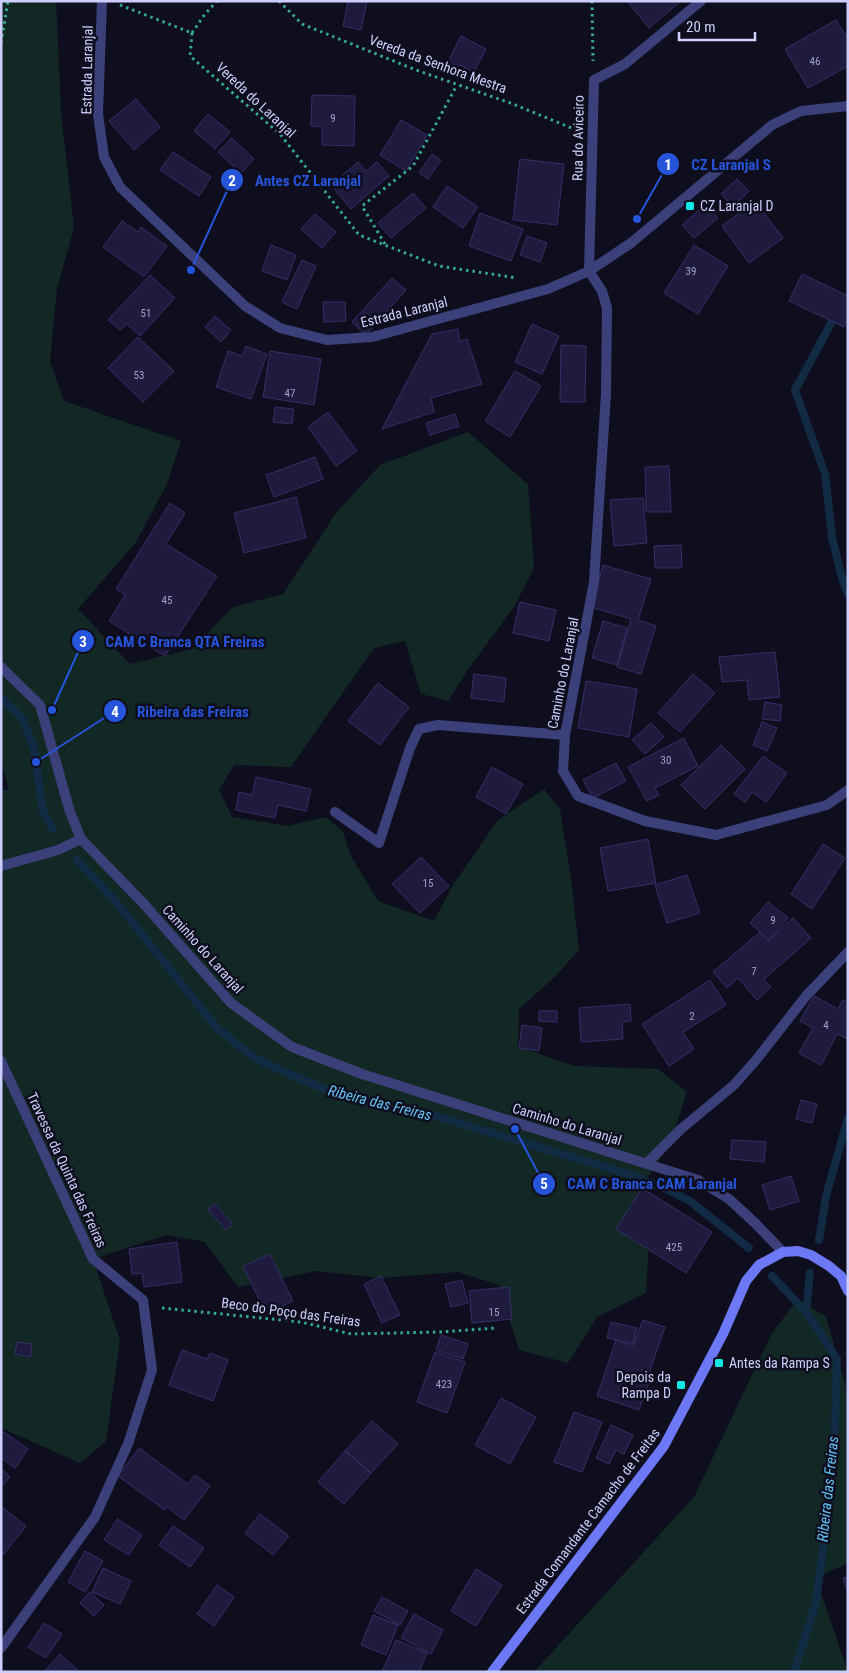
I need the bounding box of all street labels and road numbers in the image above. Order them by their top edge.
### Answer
street label: Estrada Laranjal [78,25,96,115]
street label: Vereda da Senhora Mestra [367,32,509,96]
street label: Vereda do Laranjal [213,59,299,141]
street label: Rua do Aviceiro [569,95,587,181]
street label: Estrada Laranjal [359,293,449,331]
street label: Caminho do Laranjal [544,616,582,730]
street label: Caminho do Laranjal [159,902,247,996]
street label: Travessa da Quinta das Freiras [24,1090,110,1250]
street label: Caminho do Laranjal [511,1100,623,1148]
street label: Beco do Poço das Freiras [220,1294,362,1330]
street label: Estrada Comandante Camacho de Freitas [513,1425,663,1617]

